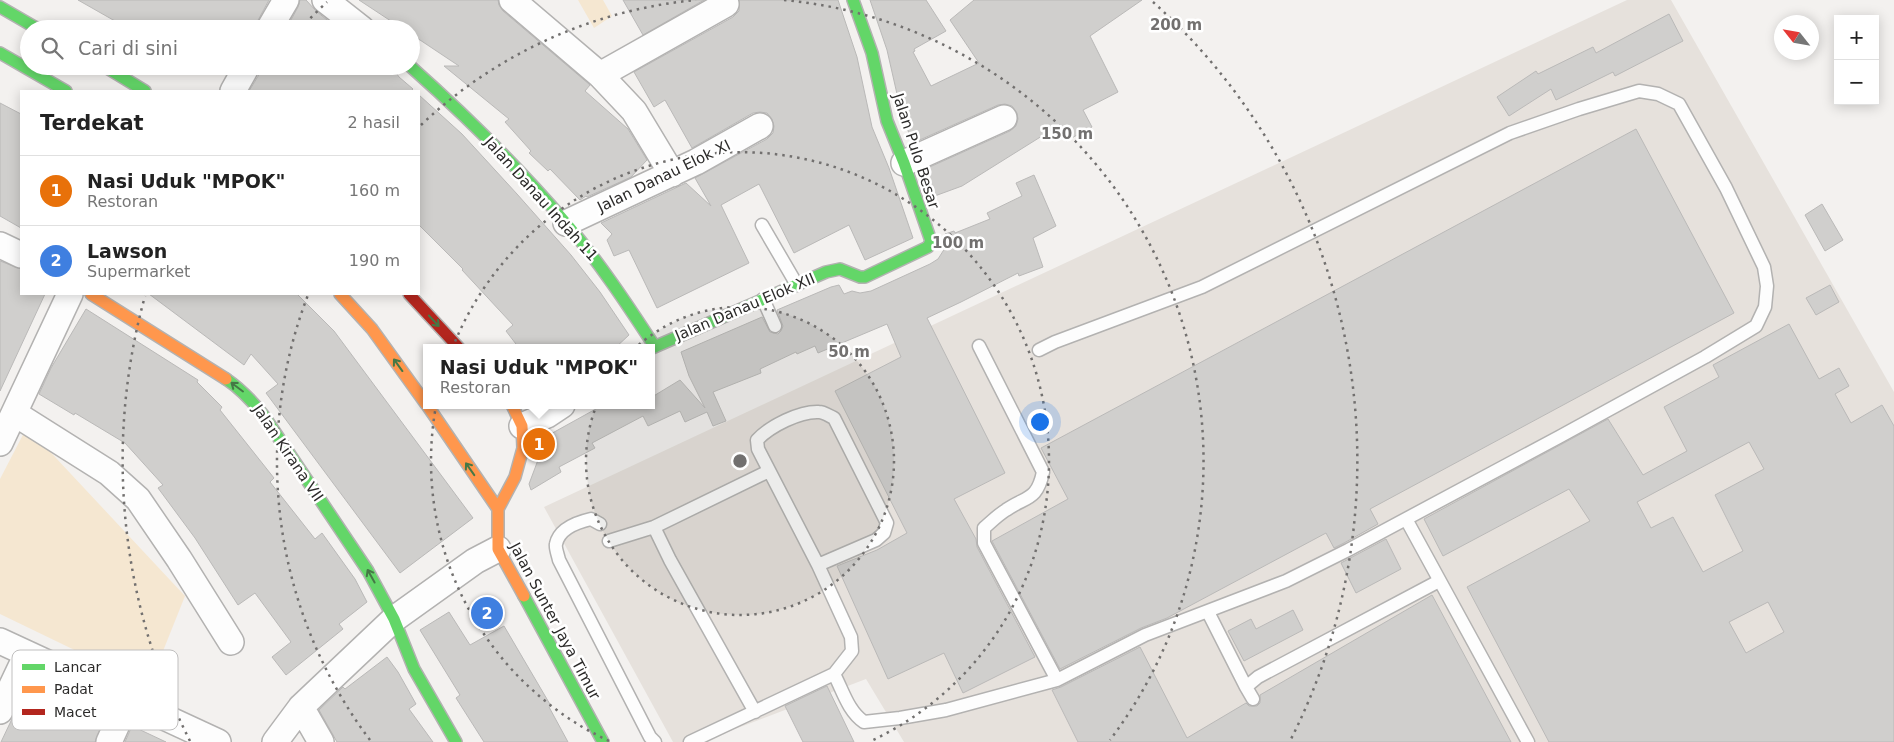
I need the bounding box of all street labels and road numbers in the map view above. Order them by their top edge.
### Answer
street label: Jalan Pulo Besar [889,90,943,212]
street label: Jalan Danau Indah 11 [480,132,602,265]
street label: Jalan Danau Elok XI [594,136,734,217]
street label: Jalan Danau Elok XII [671,269,818,345]
street label: Jalan Kirana VII [248,400,327,505]
street label: Jalan Sunter Jaya Timur [505,538,605,703]

